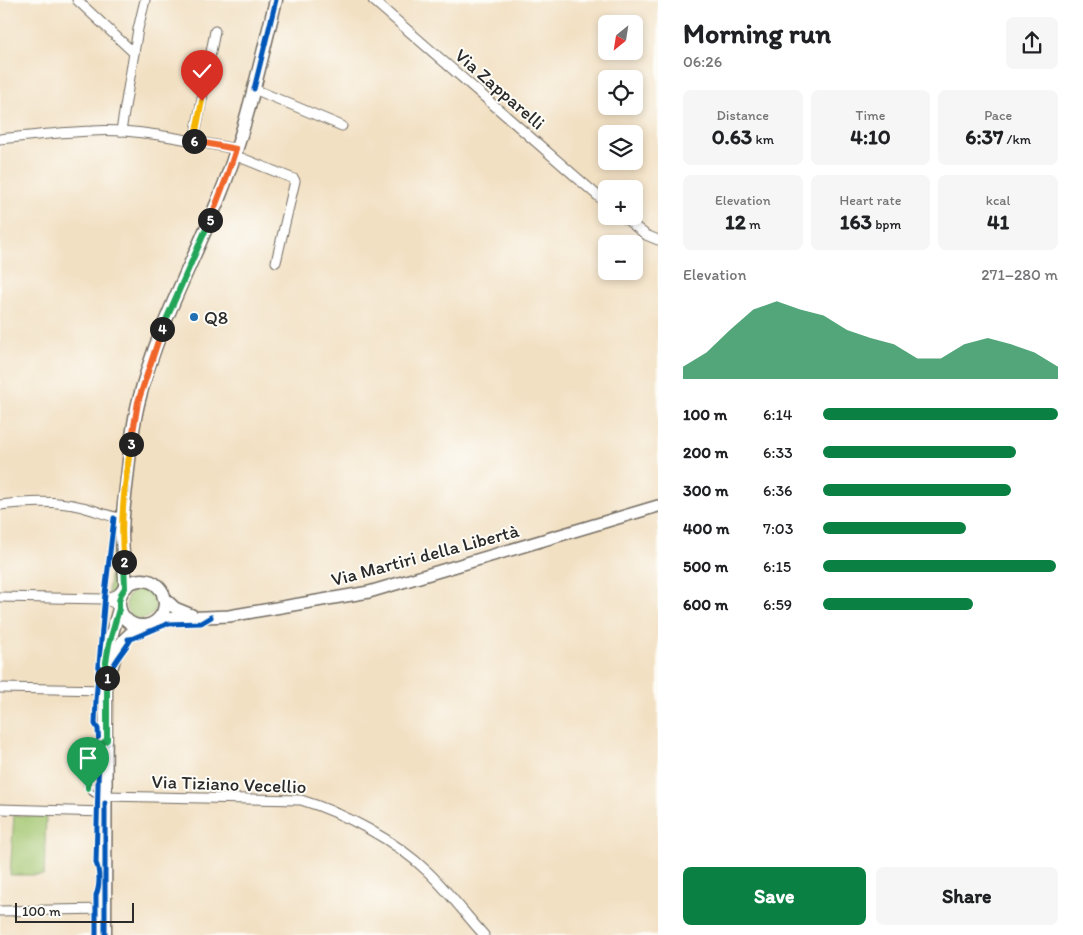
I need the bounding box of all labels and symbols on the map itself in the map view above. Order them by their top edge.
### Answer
north arrow [598,15,642,60]
street label: Via Zapparelli [450,44,550,134]
pin [181,50,223,101]
pin: 6 [182,128,206,154]
pin: 5 [198,208,222,232]
place label: Q8 [204,306,228,329]
marker: Q8 [188,311,200,323]
pin: 4 [150,316,174,342]
pin: 3 [118,432,144,456]
street label: Via Martiri della Libertà [329,519,521,591]
pin: 2 [112,550,136,574]
pin: 1 [94,666,120,690]
pin [67,737,109,788]
street label: Via Tiziano Vecellio [151,770,307,798]
scale bar [15,900,134,923]

